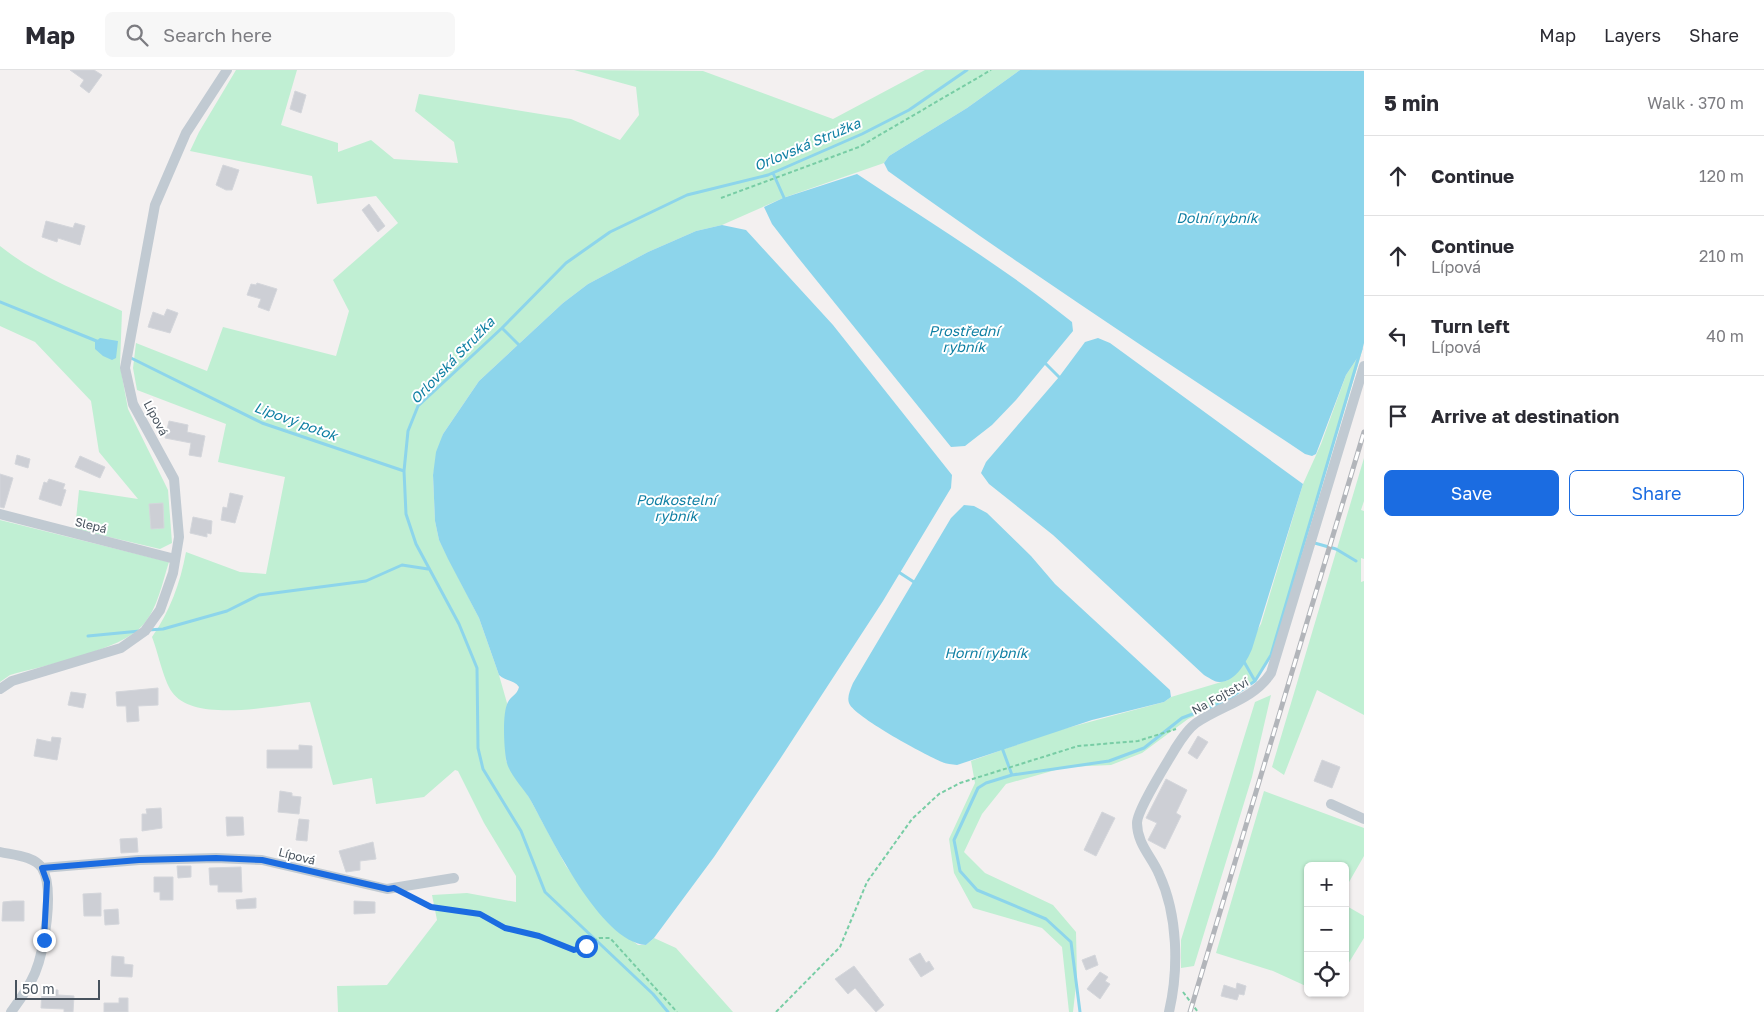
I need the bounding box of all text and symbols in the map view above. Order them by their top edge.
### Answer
search box [105,12,455,57]
text: Map [25,20,75,49]
icon: search [123,21,151,49]
text: Search here [163,23,272,46]
text: Map [1539,24,1576,46]
text: Layers [1604,24,1661,46]
text: Share [1689,24,1739,46]
text: 5 min [1384,90,1439,116]
text: Walk · 370 m [1647,93,1744,113]
water label: Orlovská Stružka [751,114,864,174]
icon: ahead [1384,162,1412,190]
text: Continue [1431,164,1514,187]
text: 120 m [1699,166,1744,186]
water label: Dolní rybník [1176,209,1260,226]
text: Continue [1431,234,1514,257]
icon: ahead [1384,242,1412,270]
text: 210 m [1699,246,1744,266]
text: Lípová [1431,257,1481,277]
water label: Orlovská Stružka [406,312,498,407]
text: Turn left [1431,314,1510,337]
water label: Prostřední rybník [929,322,1003,355]
icon: left [1384,322,1412,350]
text: 40 m [1706,326,1744,346]
text: Lípová [1431,337,1481,357]
street label: Lípová [141,398,171,438]
water label: Lipový potok [252,398,342,445]
icon: arrive [1384,402,1412,430]
text: Arrive at destination [1431,404,1619,427]
button: Save [1384,470,1559,516]
button: Share [1569,470,1744,516]
water label: Podkostelní rybník [636,491,720,524]
street label: Slepá [73,514,109,536]
water label: Horní rybník [944,644,1030,661]
street label: Na Fojtství [1189,674,1252,718]
street label: Lípová [277,844,317,868]
map controls [1304,862,1349,997]
button: + [1304,862,1349,907]
button: − [1304,907,1349,952]
route end [33,929,56,952]
route start [575,935,598,958]
button: locate [1304,952,1349,997]
scale bar [15,977,100,1000]
text: 50 m [22,980,55,997]

